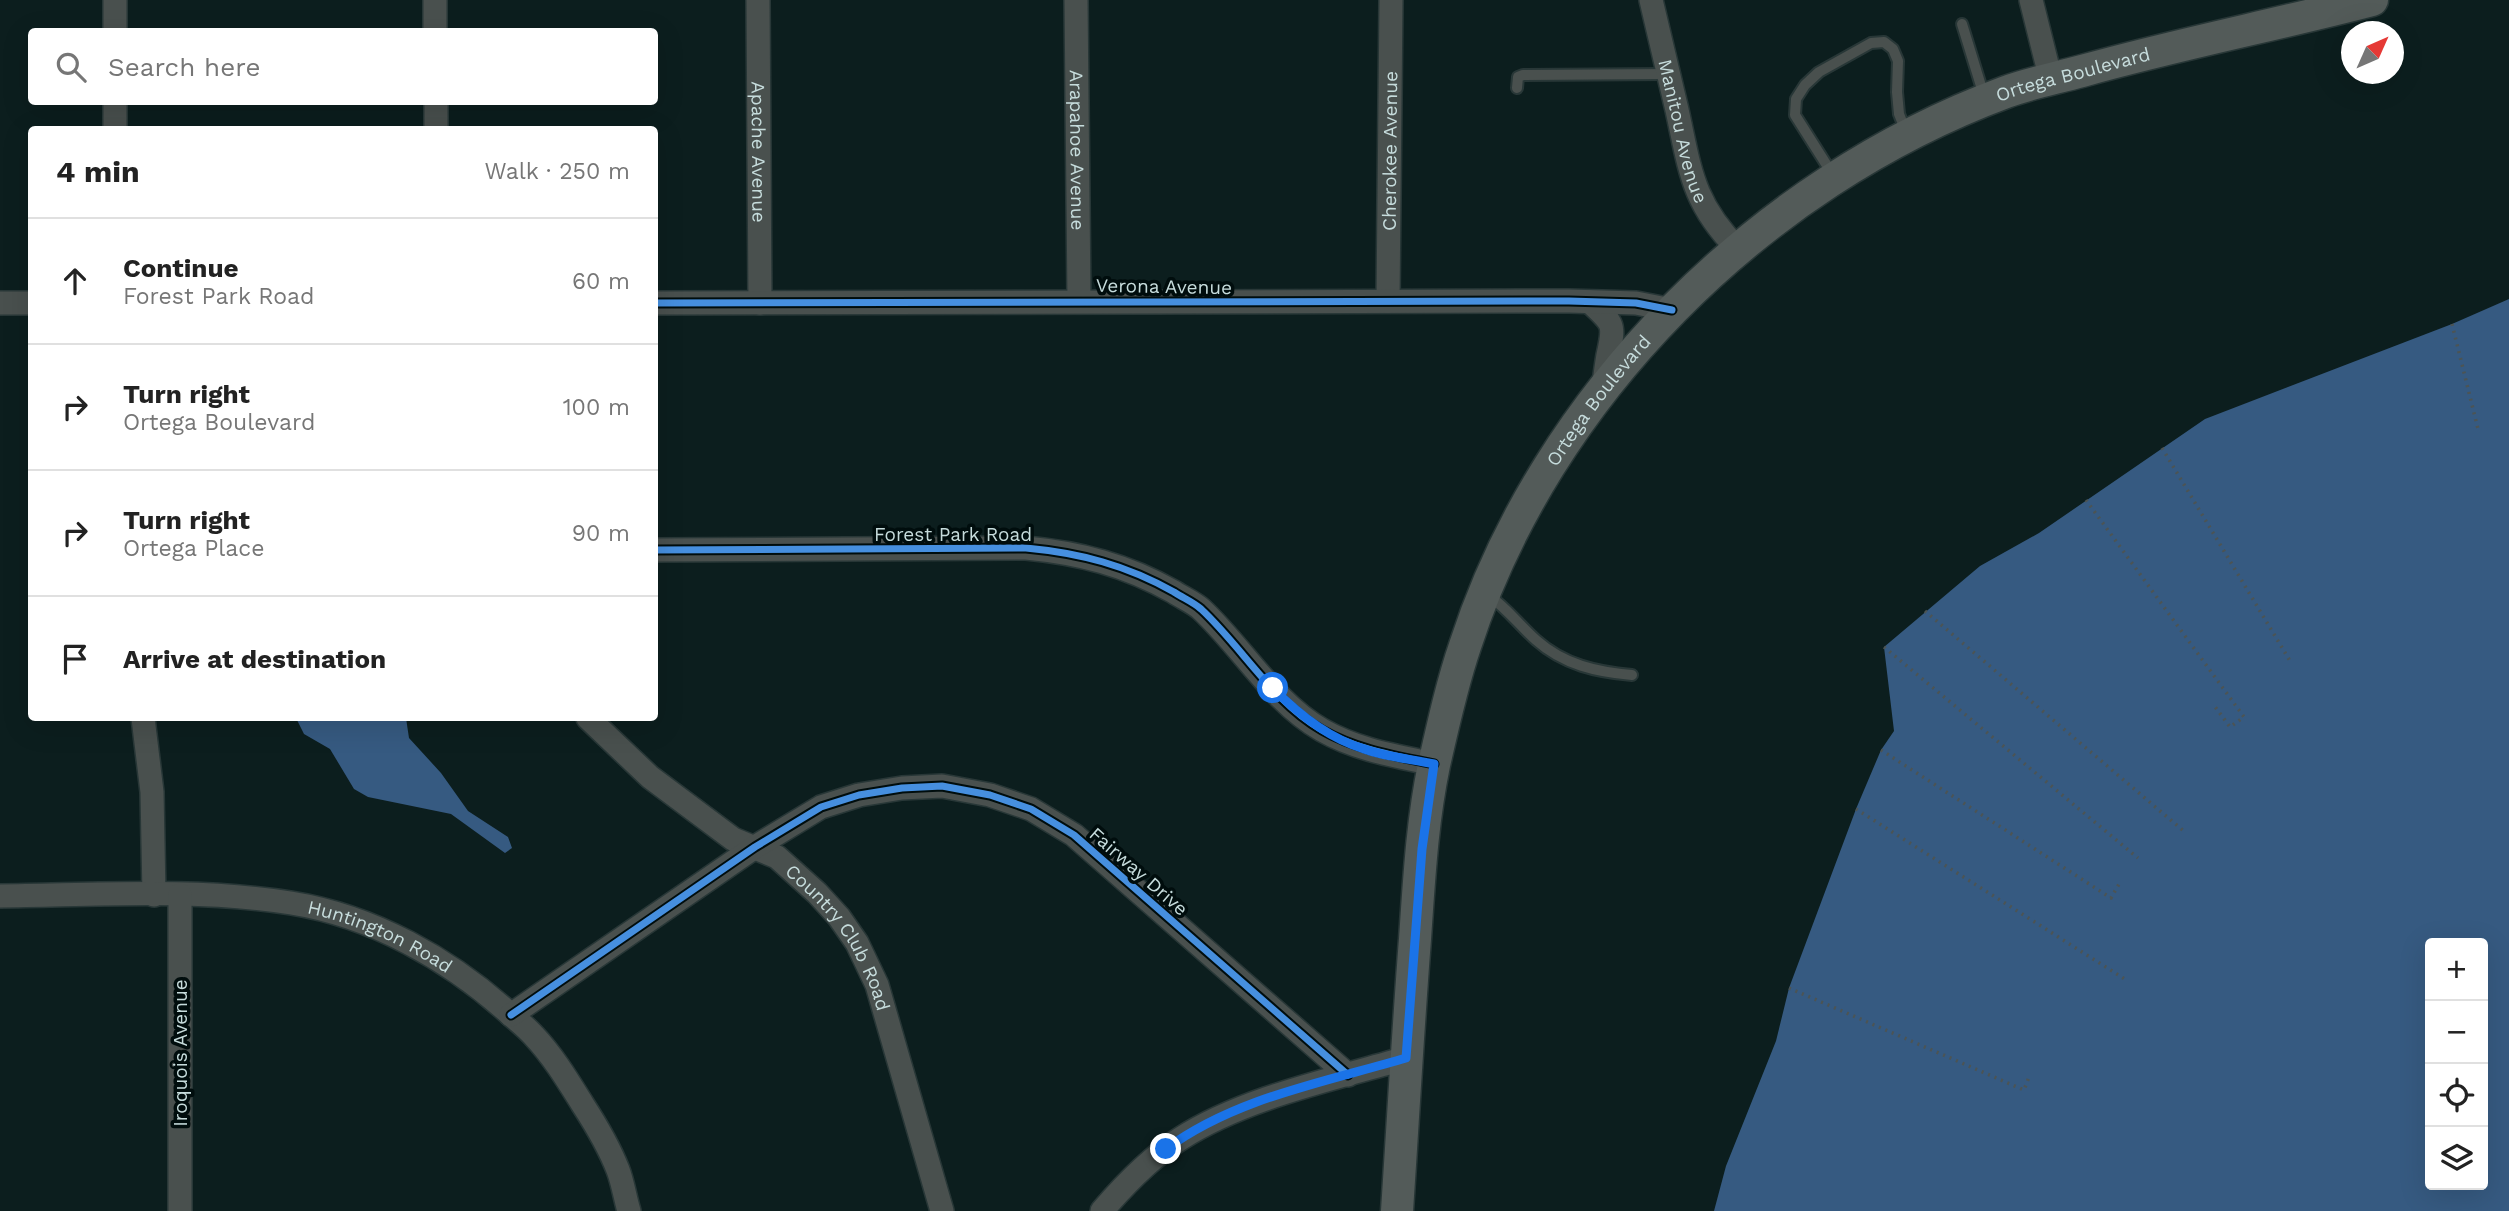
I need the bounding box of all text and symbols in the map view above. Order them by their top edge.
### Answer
north arrow [2341,21,2404,84]
search box [28,28,658,105]
street label: Ortega Boulevard [1993,43,2153,107]
icon: search [52,48,90,86]
text: Search here [108,52,260,82]
street label: Manitou Avenue [1653,57,1713,207]
street label: Arapahoe Avenue [1065,70,1089,230]
street label: Cherokee Avenue [1378,71,1402,231]
street label: Apache Avenue [747,81,770,223]
text: 4 min [56,154,140,189]
text: Walk · 250 m [484,158,630,185]
text: Continue [123,253,239,283]
icon: ahead [56,262,94,300]
text: 60 m [572,268,630,295]
street label: Verona Avenue [1096,274,1232,299]
text: Forest Park Road [123,283,314,310]
street label: Ortega Boulevard [1541,330,1656,470]
text: Turn right [123,379,250,409]
icon: right [56,388,94,426]
text: 100 m [563,394,630,421]
text: Ortega Boulevard [123,409,315,436]
text: Turn right [123,505,250,535]
icon: right [56,514,94,552]
text: 90 m [572,520,630,547]
street label: Forest Park Road [874,523,1032,546]
text: Ortega Place [123,535,265,562]
icon: arrive [56,640,94,678]
text: Arrive at destination [123,644,386,674]
route start [1257,672,1288,703]
street label: Fairway Drive [1085,822,1193,920]
street label: Country Club Road [781,859,895,1013]
street label: Huntington Road [305,895,457,978]
map controls [2425,938,2488,1190]
button: + [2425,938,2488,1001]
street label: Iroquois Avenue [169,979,192,1127]
button: − [2425,1001,2488,1064]
button: locate [2425,1064,2488,1127]
button: layers [2425,1127,2488,1190]
route end [1150,1133,1181,1164]

